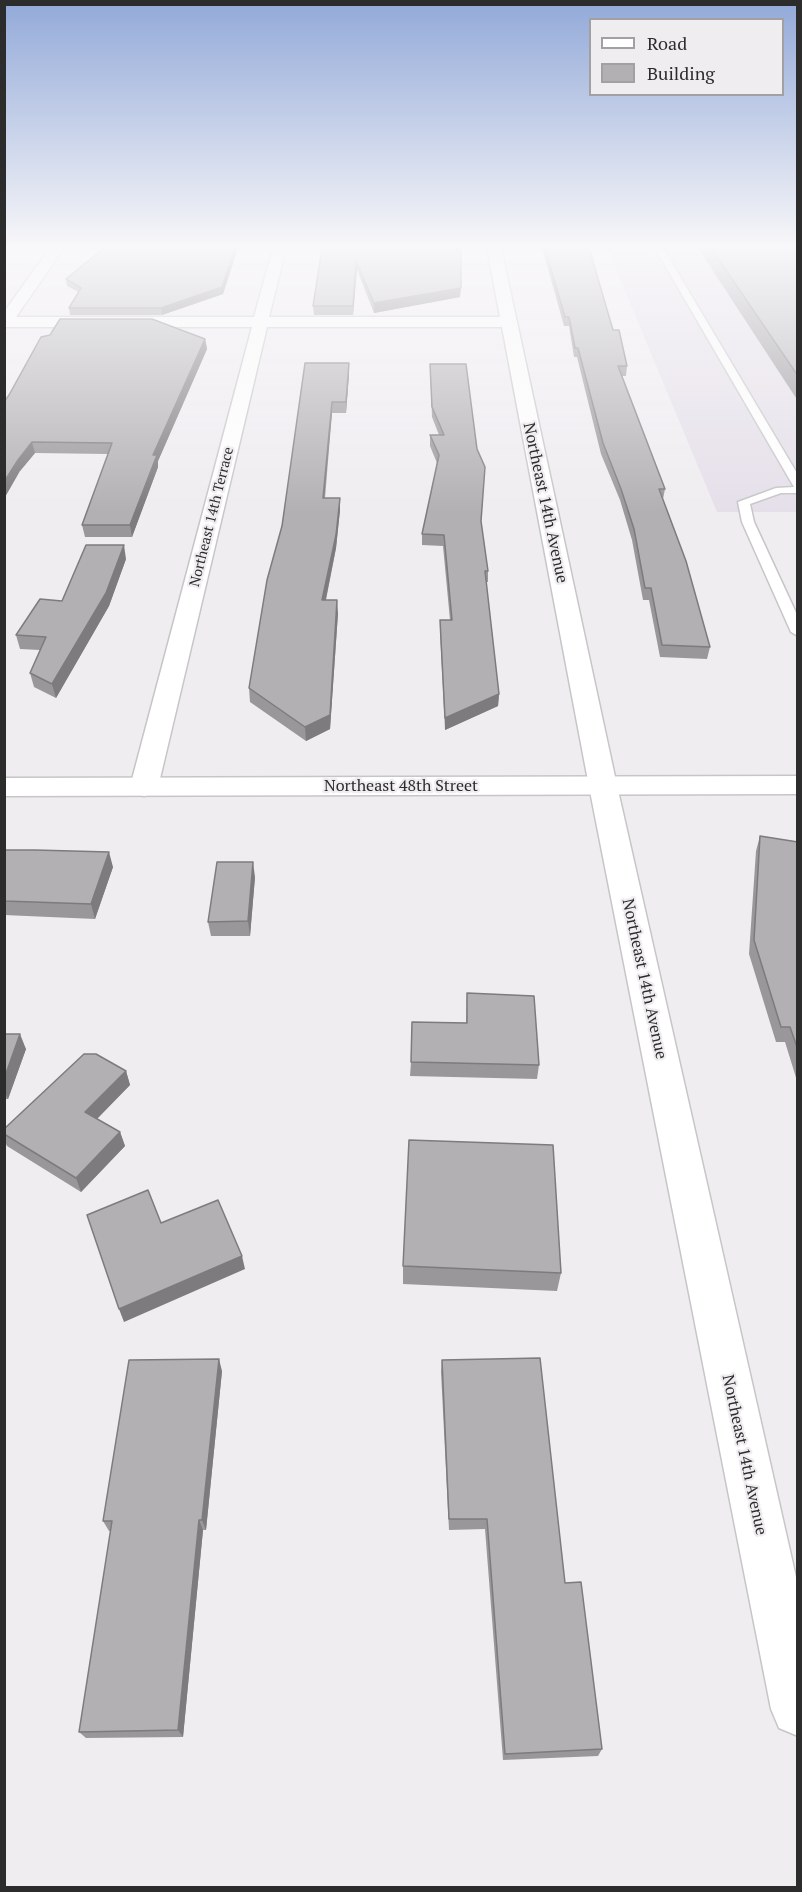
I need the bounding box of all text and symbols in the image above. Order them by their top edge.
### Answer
legend [589,18,784,96]
text: Road [647,31,687,55]
text: Building [647,61,715,85]
street label: Northeast 14th Avenue [519,421,571,585]
street label: Northeast 14th Terrace [187,445,237,589]
street label: Northeast 48th Street [324,776,478,796]
street label: Northeast 14th Avenue [618,897,670,1061]
street label: Northeast 14th Avenue [718,1373,770,1537]

